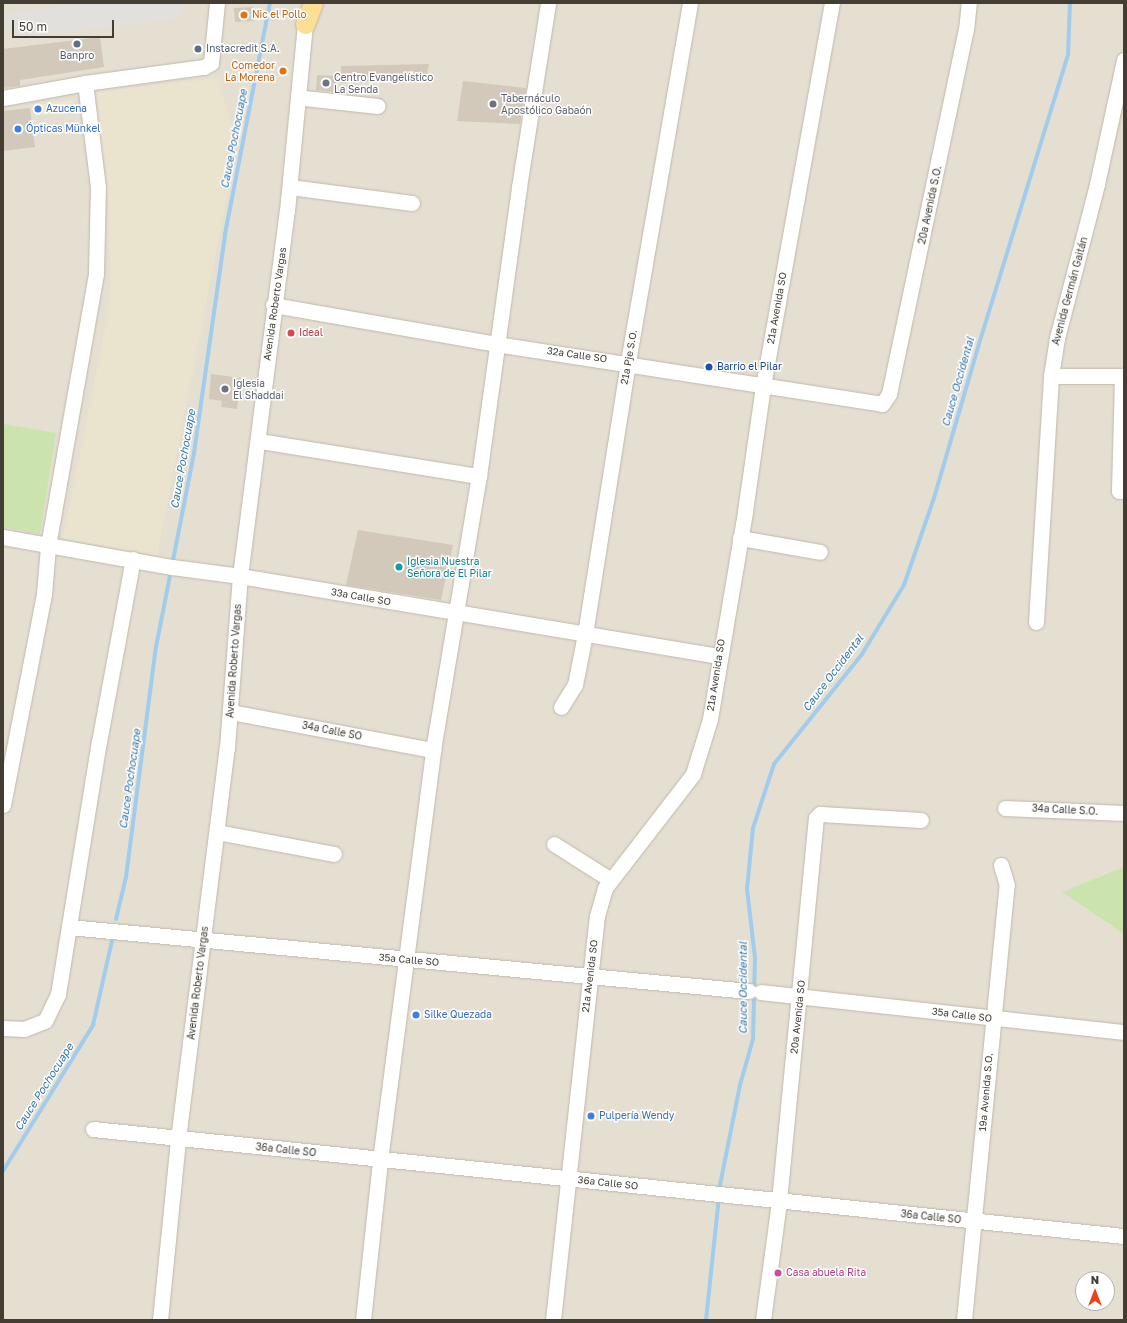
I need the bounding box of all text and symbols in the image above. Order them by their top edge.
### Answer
place label: Nic el Pollo [252,9,306,21]
marker: Nic el Pollo [239,10,249,20]
scale bar [14,12,116,38]
text: 50 m [19,19,47,34]
marker: Banpro [72,39,82,49]
place label: Instacredit S.A. [206,43,280,55]
marker: Instacredit S.A. [193,44,203,54]
place label: Banpro [60,50,94,62]
place label: Comedor La Morena [225,59,275,82]
marker: Comedor La Morena [278,66,288,76]
place label: Centro Evangelístico La Senda [334,71,433,94]
marker: Centro Evangelístico La Senda [321,78,331,88]
water label: Cauce Pochocuape [218,88,250,190]
place label: Tabernáculo Apostólico Gabaón [501,92,592,116]
marker: Tabernáculo Apostólico Gabaón [488,99,498,109]
place label: Azucena [46,103,87,115]
marker: Azucena [33,104,43,114]
place label: Ópticas Münkel [26,123,100,135]
marker: Ópticas Münkel [13,124,23,134]
street label: 20a Avenida S.O. [916,165,944,245]
street label: Avenida Germán Gaitán [1050,236,1090,346]
street label: Avenida Roberto Vargas [261,247,289,361]
street label: 21a Avenida SO [765,271,789,345]
place label: Ideal [299,327,323,339]
marker: Ideal [286,328,296,338]
street label: 21a Pje S.O. [618,329,640,385]
water label: Cauce Occidental [939,336,977,428]
street label: 32a Calle SO [546,345,608,365]
place label: Barrio el Pilar [717,361,782,373]
marker: Barrio el Pilar [704,362,714,372]
place label: Iglesia El Shaddai [233,377,284,400]
marker: Iglesia El Shaddai [220,384,230,394]
water label: Cauce Pochocuape [168,408,198,510]
place label: Iglesia Nuestra Señora de El Pilar [407,555,492,578]
marker: Iglesia Nuestra Señora de El Pilar [394,562,404,572]
street label: 33a Calle SO [330,586,392,608]
street label: Avenida Roberto Vargas [224,604,244,718]
water label: Cauce Occidental [800,632,866,714]
street label: 21a Avenida SO [704,638,728,712]
street label: 34a Calle SO [301,719,363,743]
water label: Cauce Pochocuape [116,728,144,830]
street label: 34a Calle S.O. [1032,802,1098,818]
street label: Avenida Roberto Vargas [185,926,211,1040]
street label: 21a Avenida SO [580,939,600,1013]
water label: Cauce Occidental [736,942,750,1034]
street label: 35a Calle SO [378,951,440,969]
street label: 20a Avenida SO [788,979,808,1055]
street label: 35a Calle SO [931,1005,993,1025]
place label: Silke Quezada [424,1009,492,1021]
marker: Silke Quezada [411,1010,421,1020]
water label: Cauce Pochocuape [12,1041,76,1133]
street label: 19a Avenida S.O. [977,1052,995,1132]
place label: Pulpería Wendy [599,1110,674,1122]
marker: Pulpería Wendy [586,1111,596,1121]
street label: 36a Calle SO [255,1141,317,1159]
street label: 36a Calle SO [577,1174,639,1192]
street label: 36a Calle SO [900,1208,962,1226]
place label: Casa abuela Rita [786,1267,866,1279]
marker: Casa abuela Rita [773,1268,783,1278]
north arrow [1075,1271,1115,1311]
text: N [1091,1273,1099,1286]

